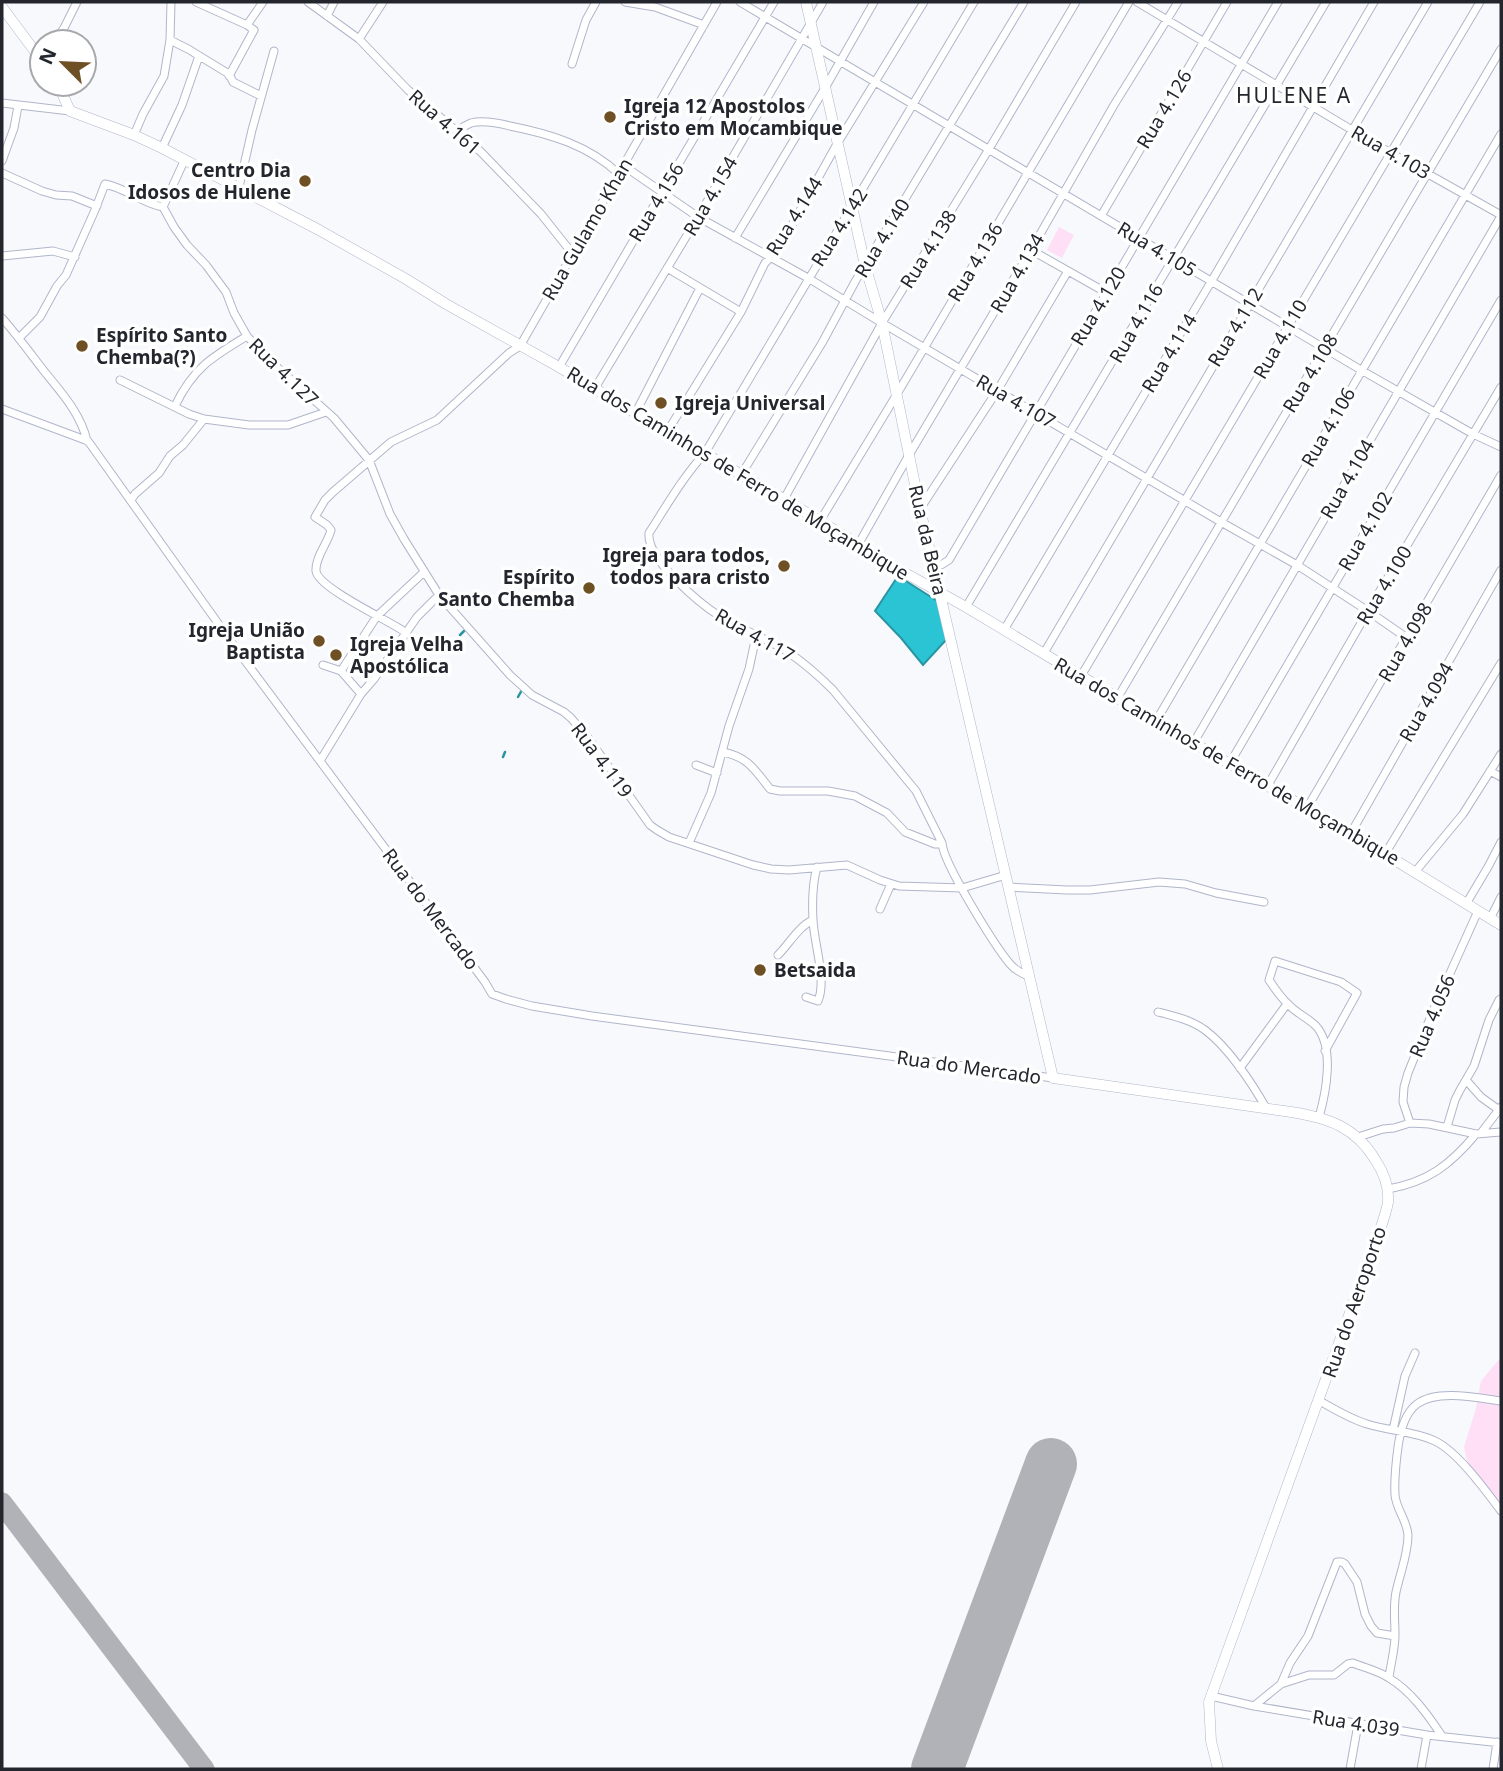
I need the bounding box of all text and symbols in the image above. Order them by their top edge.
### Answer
north arrow [28,28,98,98]
text: N [32,44,62,68]
street label: Rua 4.126 [1130,65,1198,153]
district label: HULENE A [1236,81,1352,109]
street label: Rua 4.161 [403,83,487,161]
place label: Igreja 12 Apostolos Cristo em Mocambique [624,93,843,141]
marker: Igreja 12 Apostolos Cristo em Mocambique [602,109,618,125]
street label: Rua 4.103 [1347,119,1435,185]
street label: Rua 4.154 [677,151,743,240]
street label: Rua Gulamo Khan [536,153,638,305]
place label: Centro Dia Idosos de Hulene [128,157,291,205]
street label: Rua 4.156 [622,158,690,246]
street label: Rua 4.144 [760,172,828,260]
marker: Centro Dia Idosos de Hulene [297,173,313,189]
street label: Rua 4.142 [805,183,873,271]
street label: Rua 4.140 [848,194,916,282]
street label: Rua 4.138 [894,205,962,293]
street label: Rua 4.105 [1113,215,1201,283]
street label: Rua 4.136 [941,218,1009,306]
street label: Rua 4.134 [984,228,1050,317]
street label: Rua 4.120 [1064,262,1132,350]
street label: Rua 4.116 [1103,279,1169,367]
street label: Rua 4.112 [1201,283,1269,371]
street label: Rua 4.110 [1247,295,1313,383]
street label: Rua 4.114 [1135,309,1203,397]
place label: Espírito Santo Chemba(?) [96,322,227,370]
street label: Rua 4.108 [1276,329,1344,417]
street label: Rua 4.127 [243,332,325,412]
marker: Espírito Santo Chemba(?) [74,338,90,354]
street label: Rua dos Caminhos de Ferro de Moçambique [562,360,914,586]
street label: Rua 4.107 [972,368,1060,434]
street label: Rua 4.106 [1295,383,1361,471]
place label: Igreja Universal [675,390,826,416]
marker: Igreja Universal [653,395,669,411]
street label: Rua 4.104 [1314,434,1380,523]
street label: Rua da Beira [903,482,953,598]
street label: Rua 4.102 [1332,487,1398,575]
street label: Rua 4.100 [1350,541,1418,629]
place label: Igreja para todos, todos para cristo [602,542,770,590]
marker: Igreja para todos, todos para cristo [776,558,792,574]
place label: Espírito Santo Chemba [438,564,575,612]
marker: Espírito Santo Chemba [581,580,597,596]
street label: Rua 4.098 [1372,598,1438,686]
street label: Rua 4.117 [711,602,799,668]
place label: Igreja União Baptista [189,617,305,665]
place label: Igreja Velha Apostólica [350,631,464,679]
marker: Igreja União Baptista [311,633,327,649]
marker: Igreja Velha Apostólica [328,647,344,663]
street label: Rua dos Caminhos de Ferro de Moçambique [1050,651,1404,871]
street label: Rua 4.094 [1393,657,1459,746]
street label: Rua 4.119 [565,717,639,803]
street label: Rua do Mercado [377,843,485,975]
place label: Betsaida [774,957,856,983]
marker: Betsaida [752,962,768,978]
street label: Rua 4.056 [1403,971,1461,1061]
street label: Rua do Mercado [895,1044,1043,1090]
street label: Rua do Aeroporto [1316,1223,1392,1381]
street label: Rua 4.039 [1311,1703,1401,1743]

